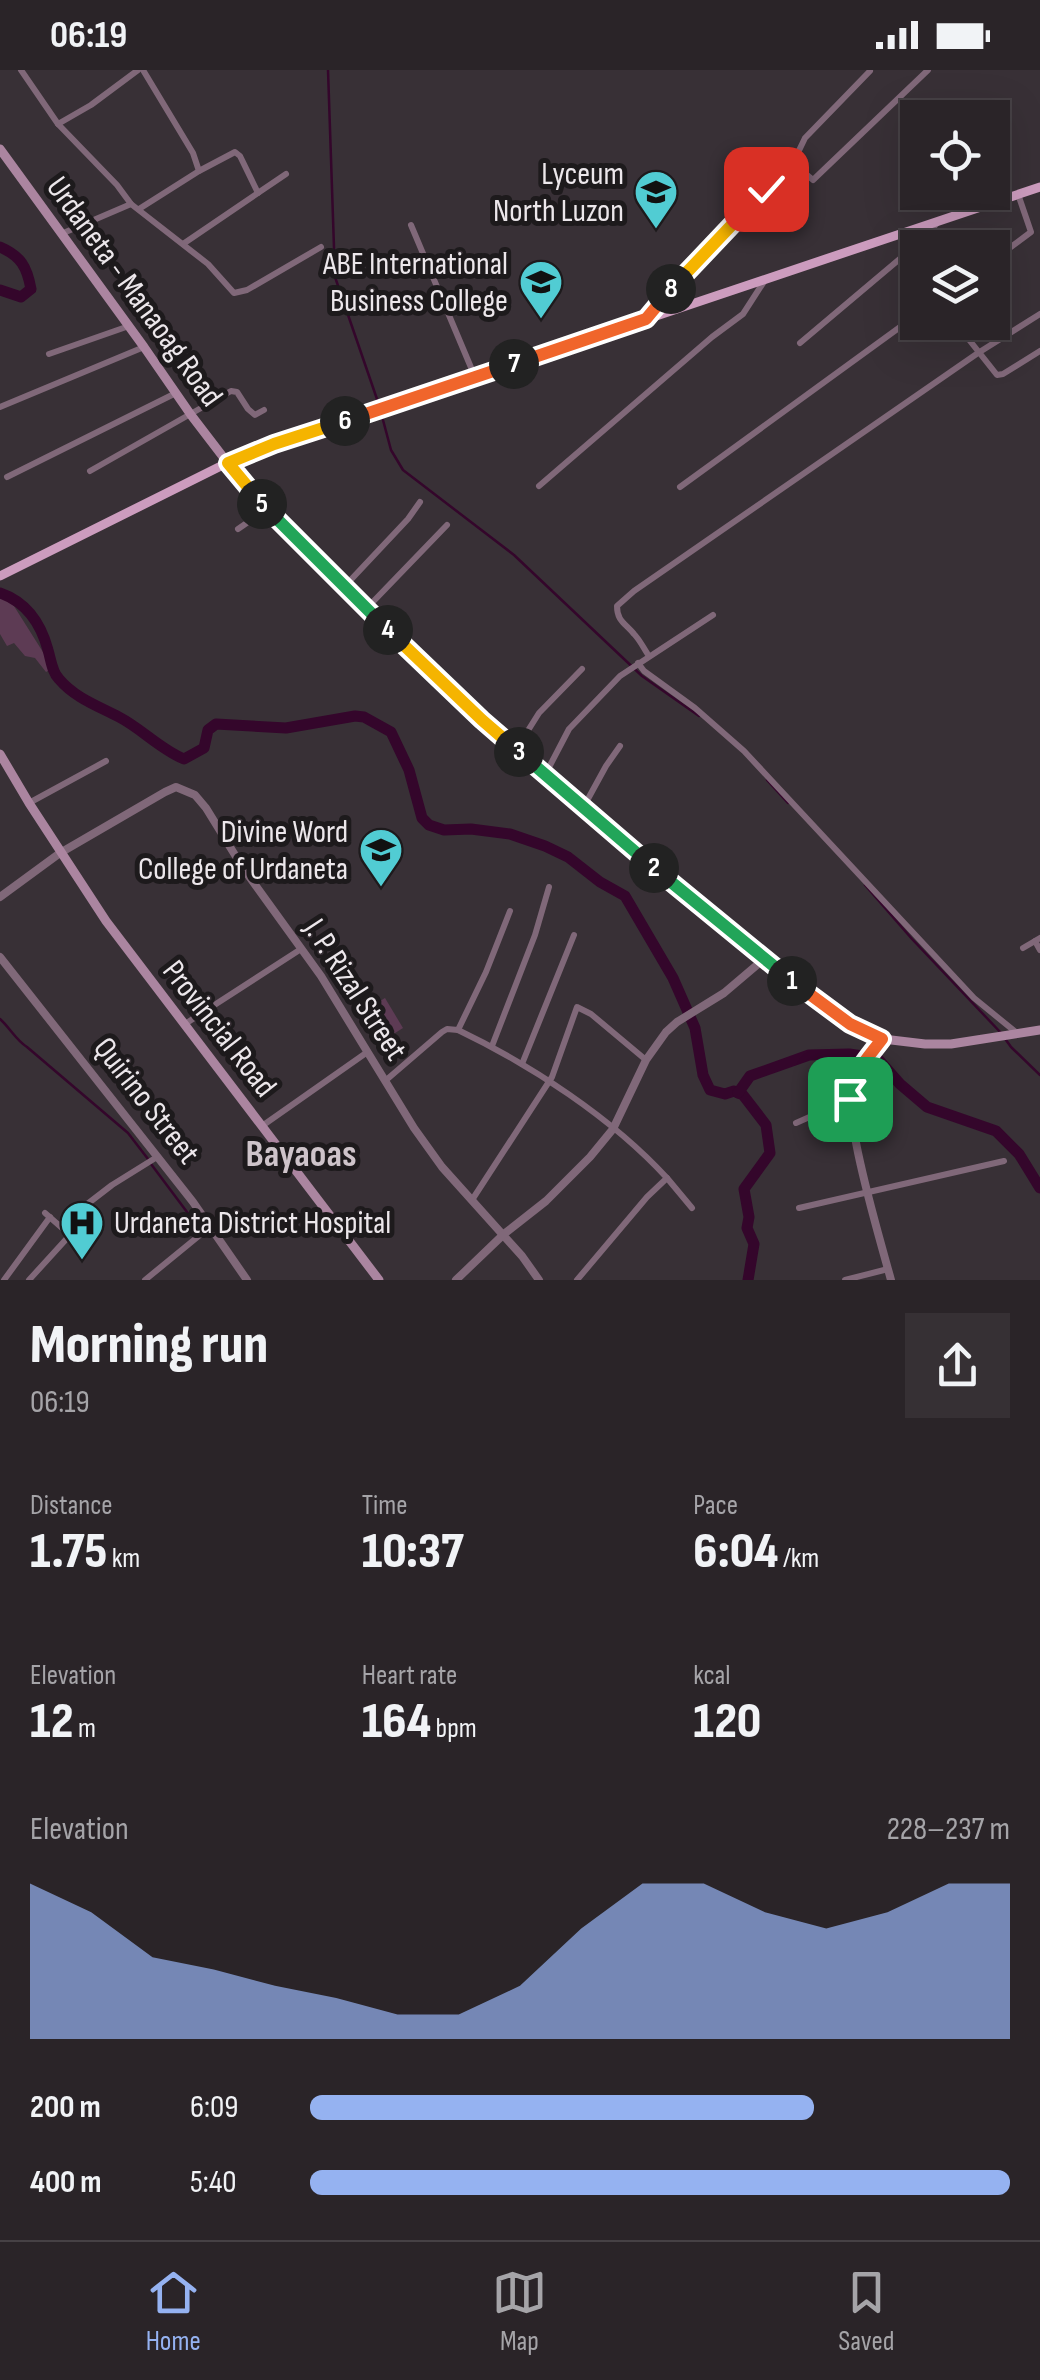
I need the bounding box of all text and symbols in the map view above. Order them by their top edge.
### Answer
text: 06:19 [50,13,127,58]
map controls [900,100,1010,340]
button: locate [900,100,1010,210]
pin [724,147,809,232]
place label: Lyceum North Luzon [493,155,624,231]
icon: check [739,162,794,217]
street label: Urdaneta - Manaoag Road [38,169,230,415]
school or university icon: Lyceum North Luzon [633,169,679,230]
button: layers [900,230,1010,340]
place label: ABE International Business College [322,245,508,321]
school or university icon: ABE International Business College [518,259,564,320]
pin: 8 [646,264,696,314]
text: 8 [664,272,678,305]
pin: 7 [489,339,539,389]
text: 7 [508,347,520,380]
pin: 6 [320,396,370,446]
text: 6 [338,404,352,437]
pin: 5 [237,479,287,529]
text: 5 [256,487,268,520]
pin: 4 [363,605,413,655]
text: 4 [381,613,395,646]
pin: 3 [494,727,544,777]
text: 3 [513,735,525,768]
place label: Divine Word College of Urdaneta [138,813,348,889]
school or university icon: Divine Word College of Urdaneta [358,827,404,888]
pin: 2 [629,843,679,893]
text: 2 [648,851,660,884]
street label: J. P. Rizal Street [294,911,415,1068]
street label: Provincial Road [154,953,284,1105]
pin: 1 [767,956,817,1006]
text: 1 [787,964,797,997]
street label: Quirino Street [85,1030,207,1172]
pin [808,1057,893,1142]
icon: arrive [823,1072,878,1127]
district label: Bayaoas [245,1132,357,1177]
hospital icon: Urdaneta District Hospital [59,1200,105,1261]
place label: Urdaneta District Hospital [114,1204,391,1243]
text: Morning run [30,1312,268,1379]
button: share [905,1313,1010,1418]
text: 06:19 [30,1383,90,1422]
text: Distance [30,1489,113,1522]
text: Time [362,1489,407,1522]
text: Pace [693,1489,738,1522]
text: 1.75 [30,1522,107,1582]
text: 10:37 [362,1522,464,1582]
text: 6:04 [693,1522,778,1582]
text: km [107,1542,140,1575]
text: /km [778,1542,819,1575]
text: Elevation [30,1659,116,1692]
text: Heart rate [362,1659,457,1692]
text: kcal [693,1659,730,1692]
text: 12 [30,1692,74,1752]
text: 164 [362,1692,431,1752]
text: 120 [693,1692,761,1752]
text: m [74,1712,96,1745]
text: bpm [431,1712,477,1745]
text: Elevation [30,1810,129,1849]
text: 228–237 m [887,1810,1010,1849]
text: 200 m [30,2088,101,2127]
text: 6:09 [190,2088,238,2127]
text: 400 m [30,2163,102,2202]
text: 5:40 [190,2163,237,2202]
tab: Home [146,2265,201,2358]
tab: Map [492,2265,547,2358]
tab: Saved [838,2265,894,2358]

